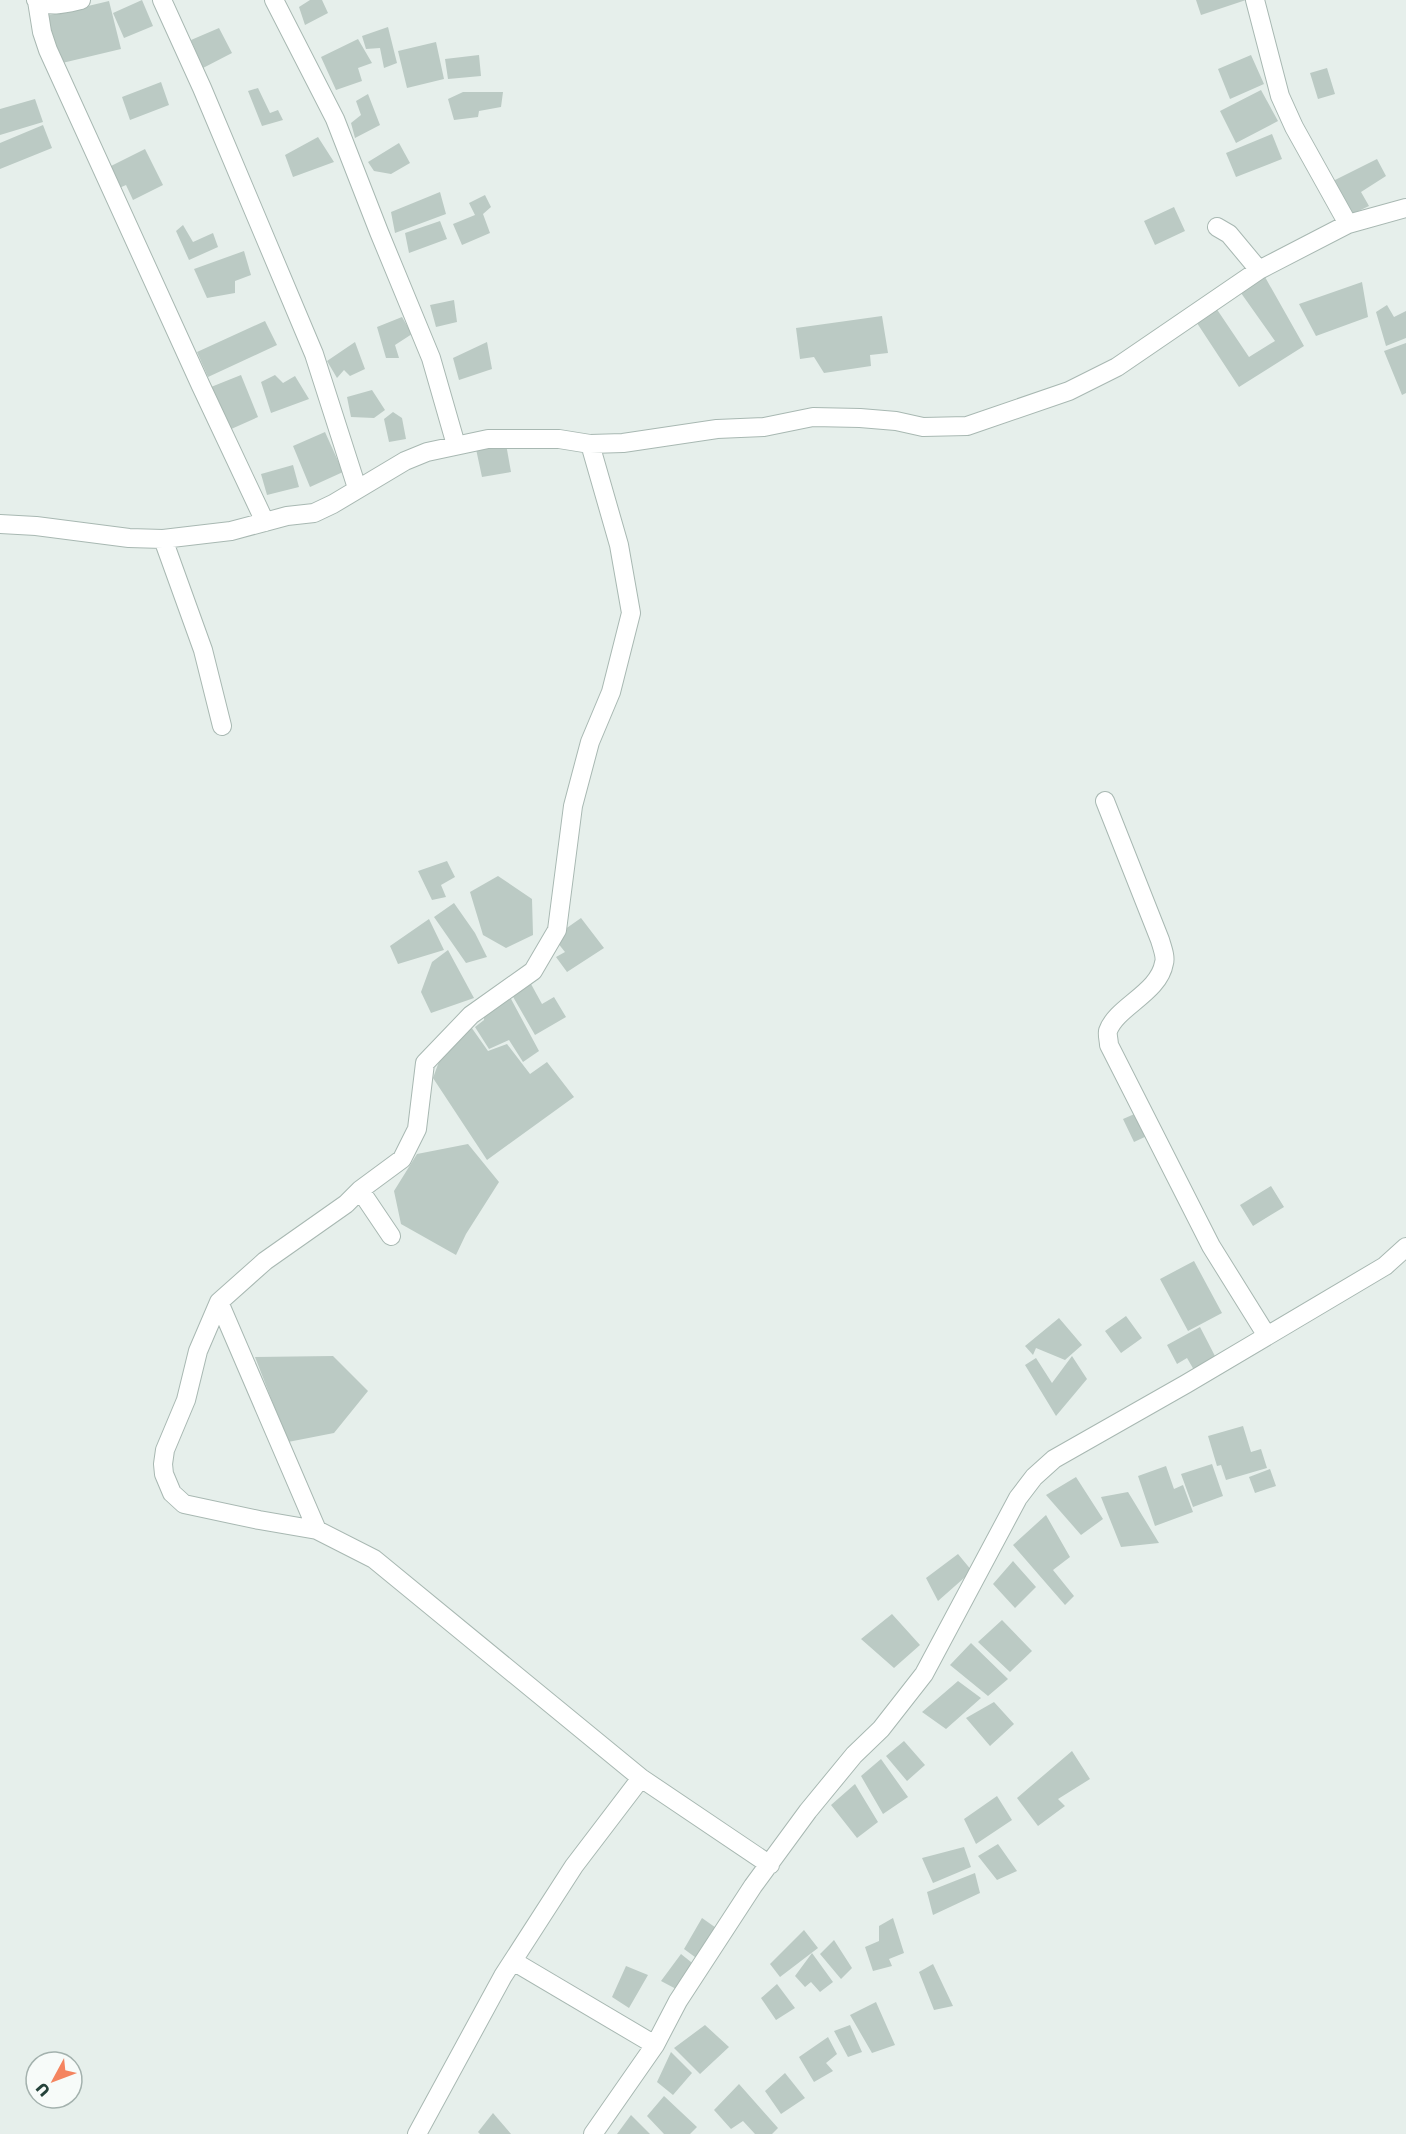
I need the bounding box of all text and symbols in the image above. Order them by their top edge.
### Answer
north arrow [24,2050,84,2110]
text: U [31,2079,54,2101]

